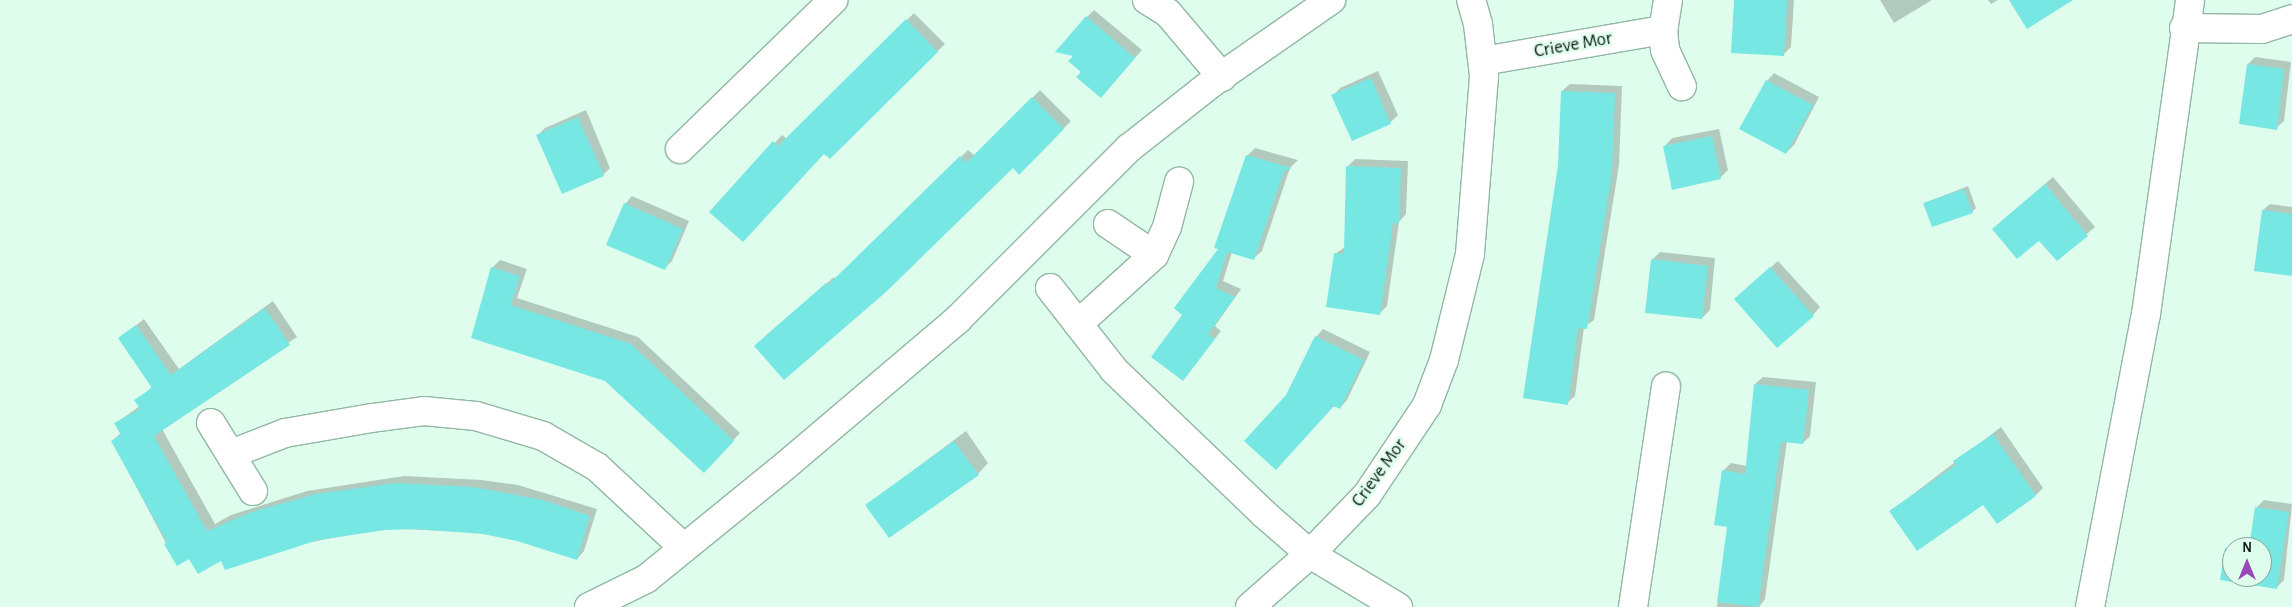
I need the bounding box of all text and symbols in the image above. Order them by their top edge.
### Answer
street label: Crieve Mor [1532,27,1614,63]
street label: Crieve Mor [1347,435,1411,511]
north arrow [2222,537,2272,587]
text: N [2242,541,2252,555]

